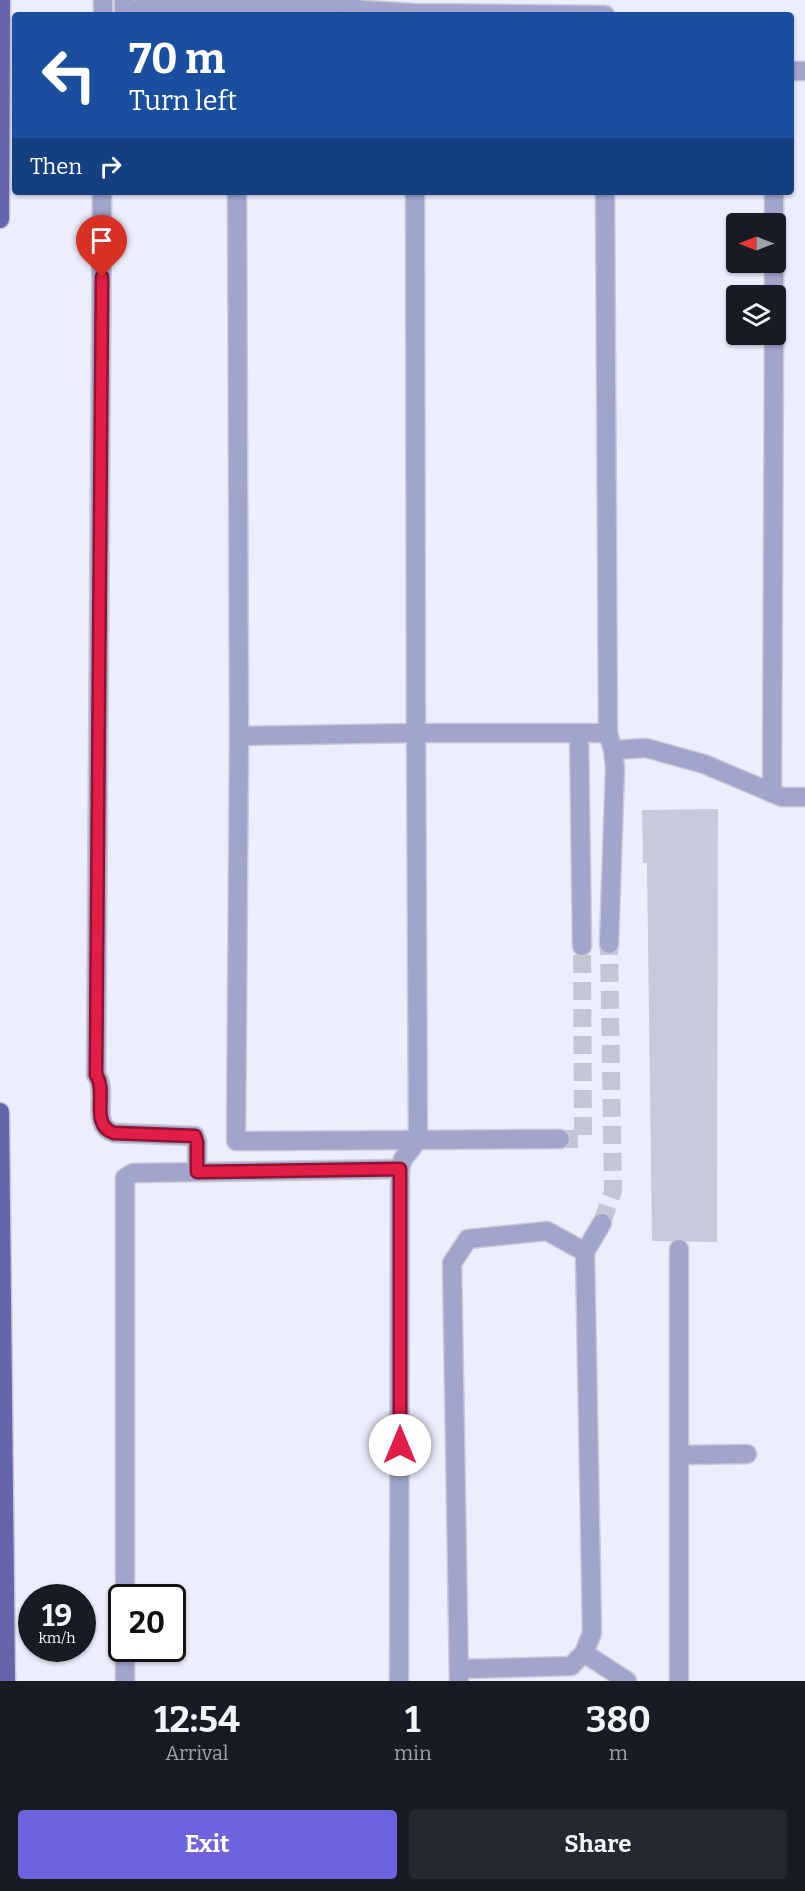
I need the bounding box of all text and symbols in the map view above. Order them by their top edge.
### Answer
text: 70 m [129,34,225,84]
icon: left [30,36,108,114]
text: Turn left [129,85,237,117]
icon: right [94,150,127,183]
text: Then [30,153,82,180]
north arrow [726,213,786,273]
map controls [726,213,786,345]
pin [76,215,127,277]
icon: arrive [85,224,118,257]
button: layers [726,285,786,345]
position arrow [368,1413,432,1477]
speed limit sign: 20 [108,1584,186,1662]
text: 19 [42,1598,72,1634]
text: km/h [38,1629,76,1647]
text: 12:54 [154,1698,240,1742]
text: 1 [405,1698,421,1742]
text: 380 [586,1698,651,1742]
text: Arrival [165,1741,229,1765]
text: min [394,1741,432,1765]
text: m [609,1741,628,1765]
button: Exit [18,1810,397,1879]
button: Share [409,1810,787,1879]

